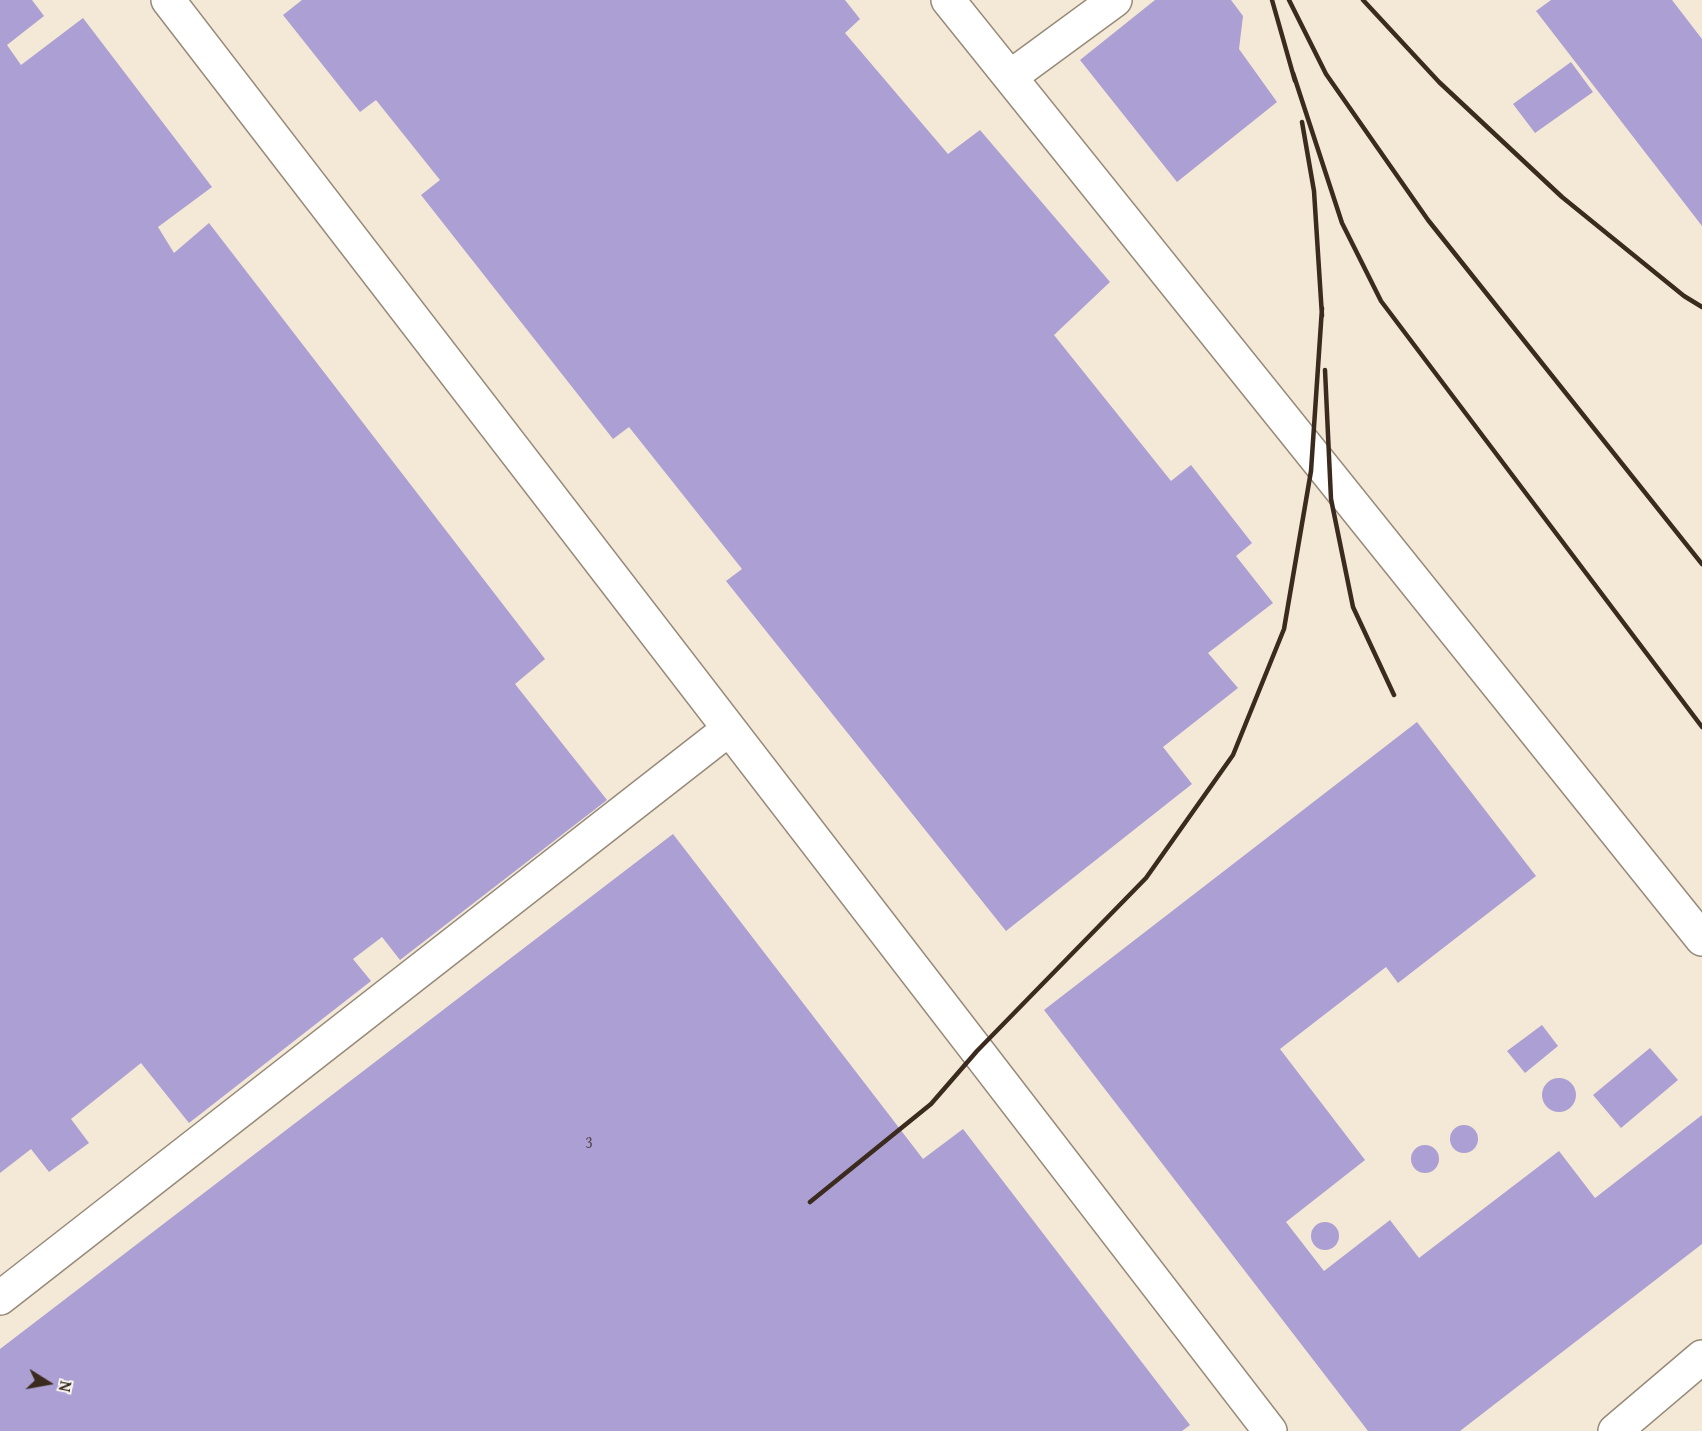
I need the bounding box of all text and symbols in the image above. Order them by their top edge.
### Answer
house number: 3 [585,1134,593,1154]
north arrow [18,1353,78,1413]
text: N [53,1379,78,1394]

